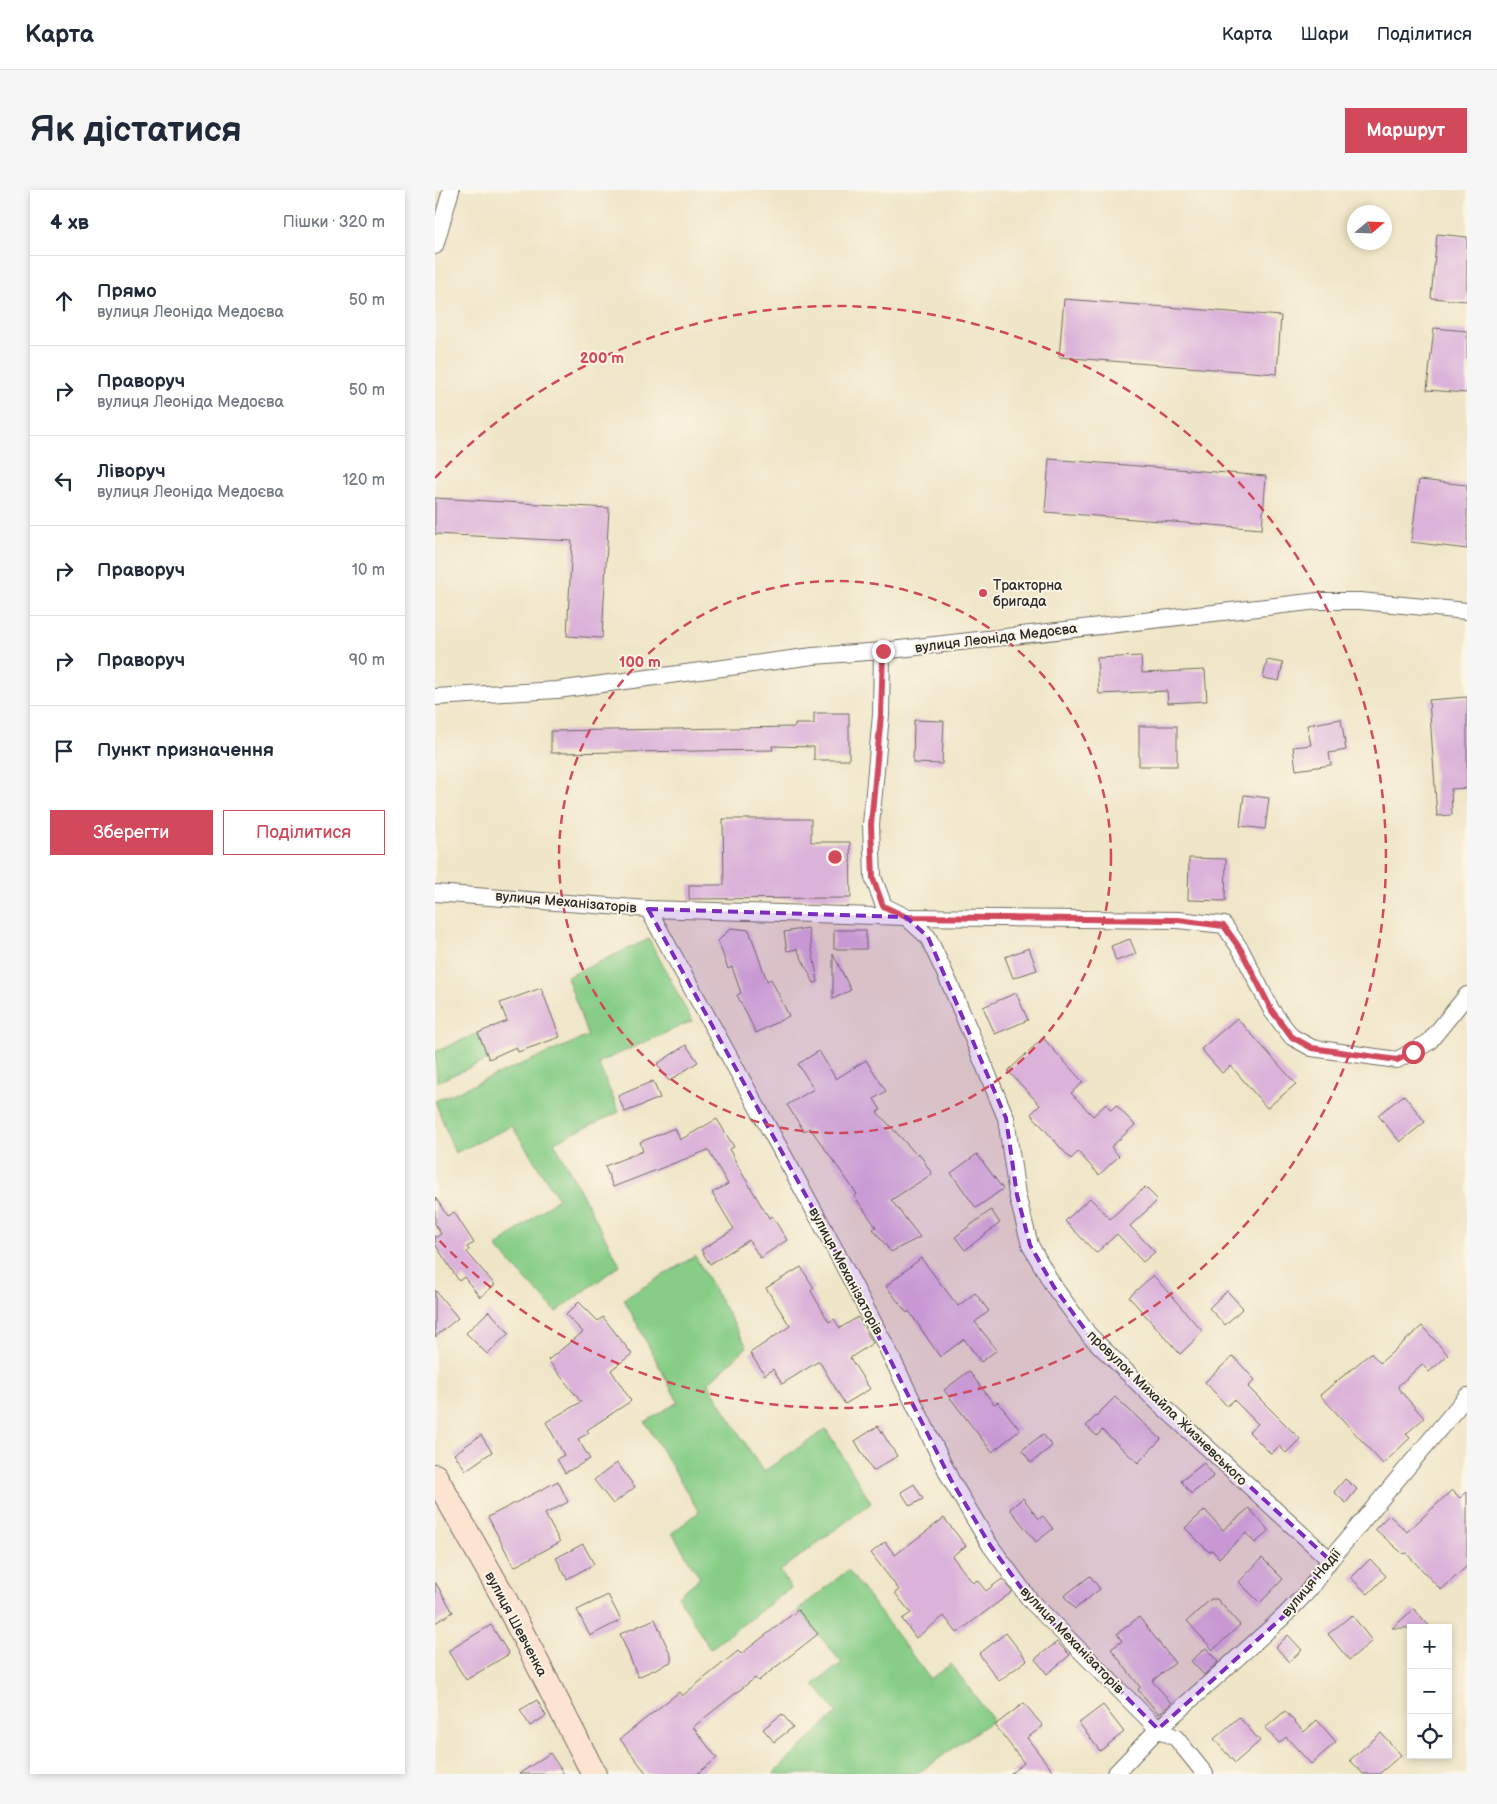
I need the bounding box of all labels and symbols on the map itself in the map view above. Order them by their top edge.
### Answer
north arrow [1347,205,1392,250]
text: 200 m [580,349,624,368]
place label: Тракторна бригада [993,577,1063,610]
marker: Тракторна бригада [977,587,989,599]
street label: вулиця Леоніда Медоєва [914,620,1079,656]
route end [872,640,895,663]
text: 100 m [619,653,661,672]
centre of rings [826,848,844,866]
street label: вулиця Механізаторів [495,887,638,917]
route start [1402,1041,1425,1064]
street label: вулиця Механізаторів [805,1204,887,1338]
street label: провулок Михайла Жизневського [1083,1327,1251,1489]
street label: вулиця Надії [1278,1545,1345,1620]
street label: вулиця Шевченка [481,1569,551,1680]
street label: вулиця Механізаторів [1017,1583,1128,1697]

